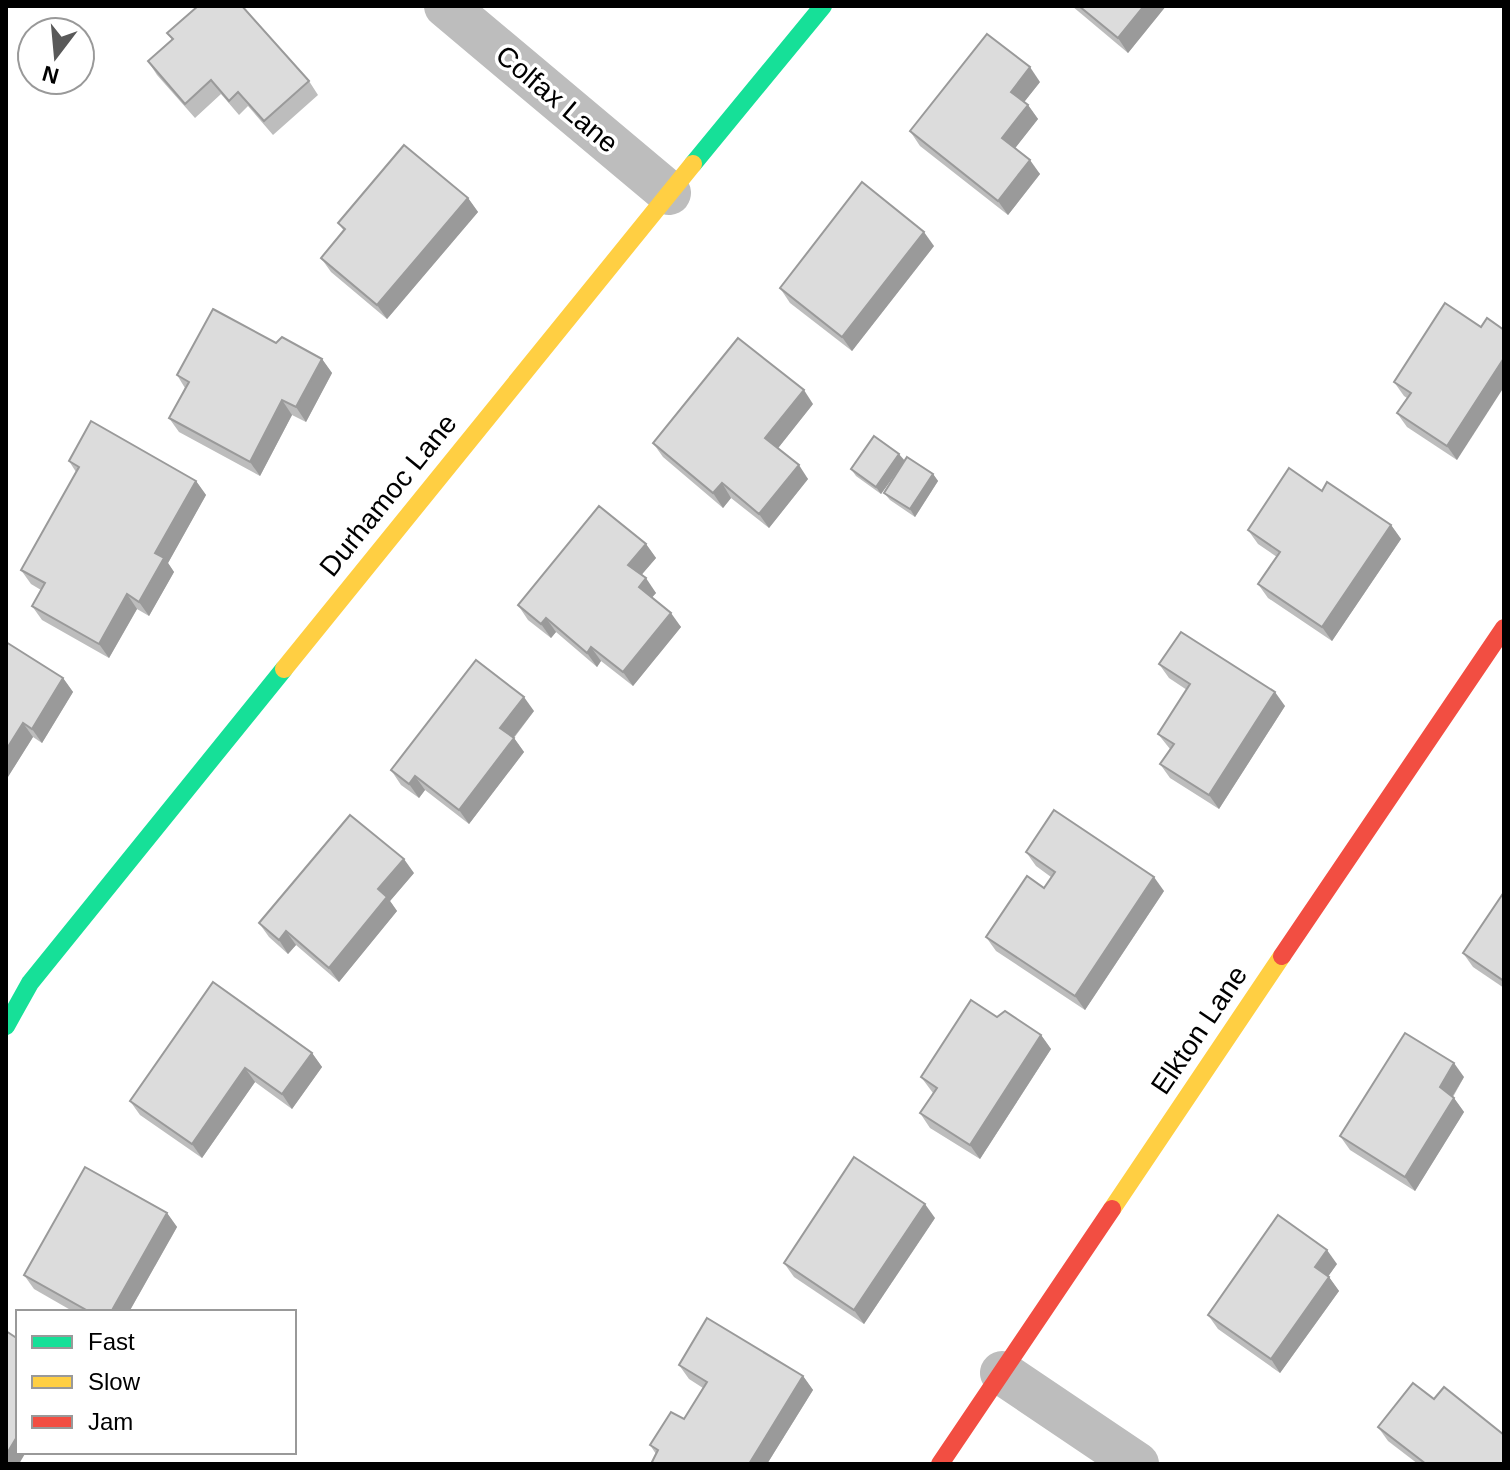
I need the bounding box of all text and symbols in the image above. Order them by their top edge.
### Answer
north arrow [16,16,96,96]
street label: Colfax Lane [490,39,624,159]
text: N [40,61,62,89]
street label: Durhamoc Lane [313,408,463,582]
street label: Elkton Lane [1145,960,1253,1100]
legend [16,1310,296,1454]
text: Fast [88,1328,135,1355]
text: Slow [88,1368,141,1395]
text: Jam [88,1408,133,1435]

